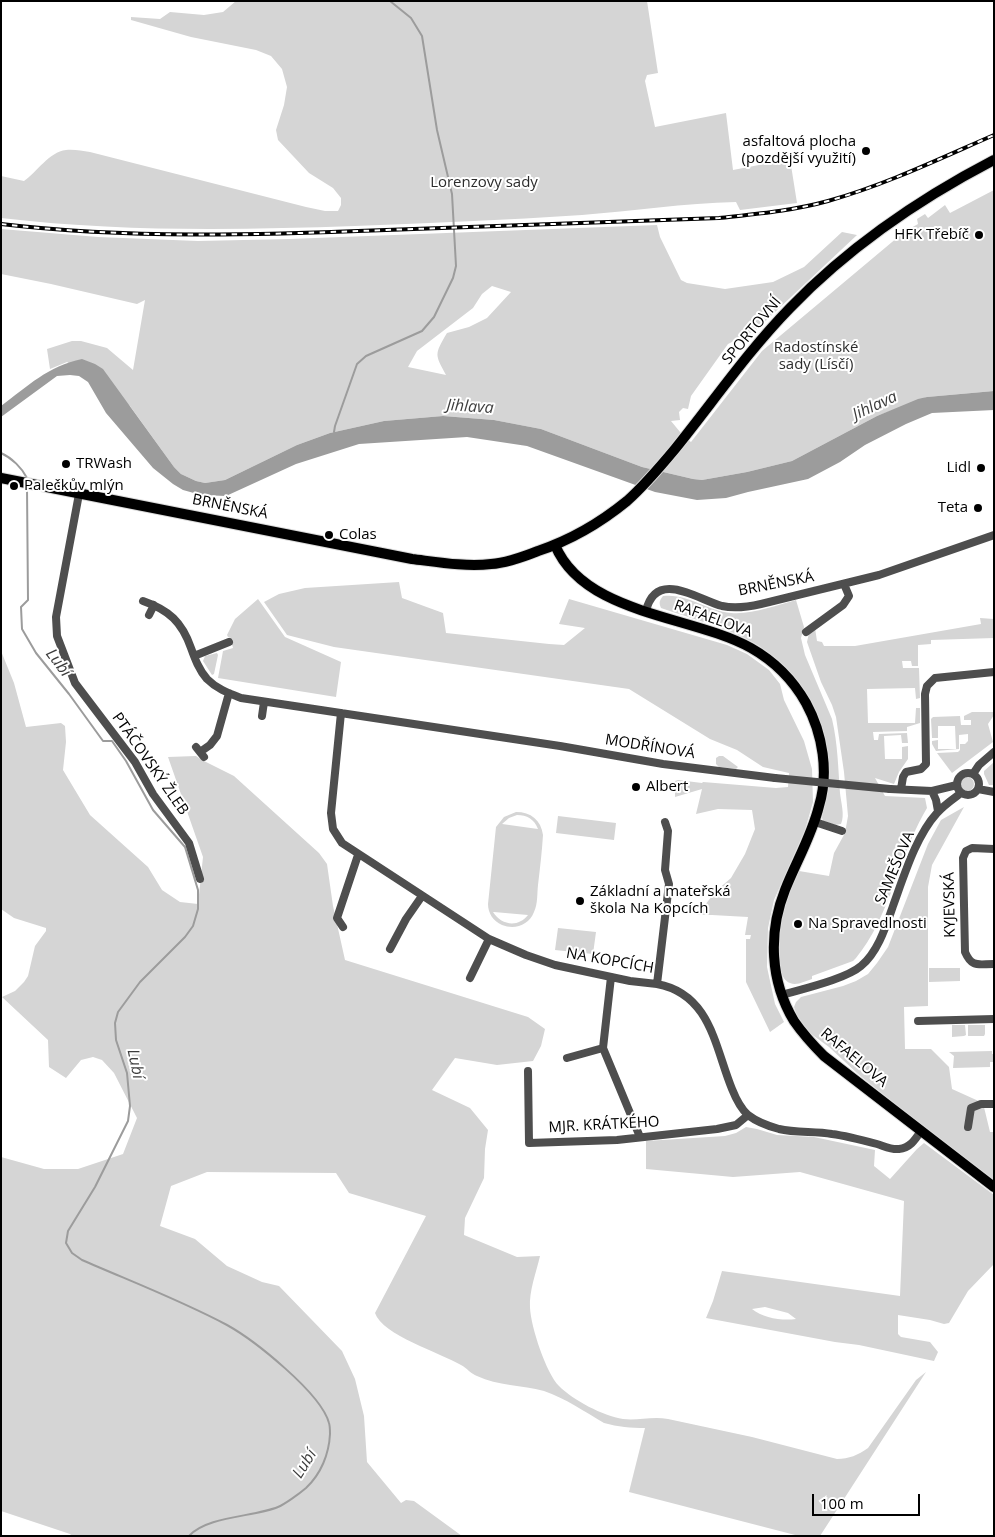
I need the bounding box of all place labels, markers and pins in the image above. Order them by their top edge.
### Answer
place label: asfaltová plocha (pozdější využití) [742,133,856,168]
marker: asfaltová plocha (pozdější využití) [860,145,872,157]
place label: HFK Třebíč [894,226,969,244]
marker: HFK Třebíč [973,229,985,241]
place label: TRWash [76,455,132,473]
marker: TRWash [60,458,72,470]
place label: Lidl [946,459,971,477]
marker: Lidl [975,462,987,474]
place label: Palečkův mlýn [24,477,124,495]
marker: Palečkův mlýn [8,480,20,492]
place label: Teta [938,499,968,517]
marker: Teta [972,502,984,514]
place label: Colas [339,526,377,544]
marker: Colas [323,529,335,541]
place label: Albert [646,778,688,796]
marker: Albert [630,781,642,793]
place label: Základní a mateřská škola Na Kopcích [590,883,731,918]
marker: Základní a mateřská škola Na Kopcích [574,895,586,907]
place label: Na Spravedlnosti [808,915,927,933]
marker: Na Spravedlnosti [792,918,804,930]

